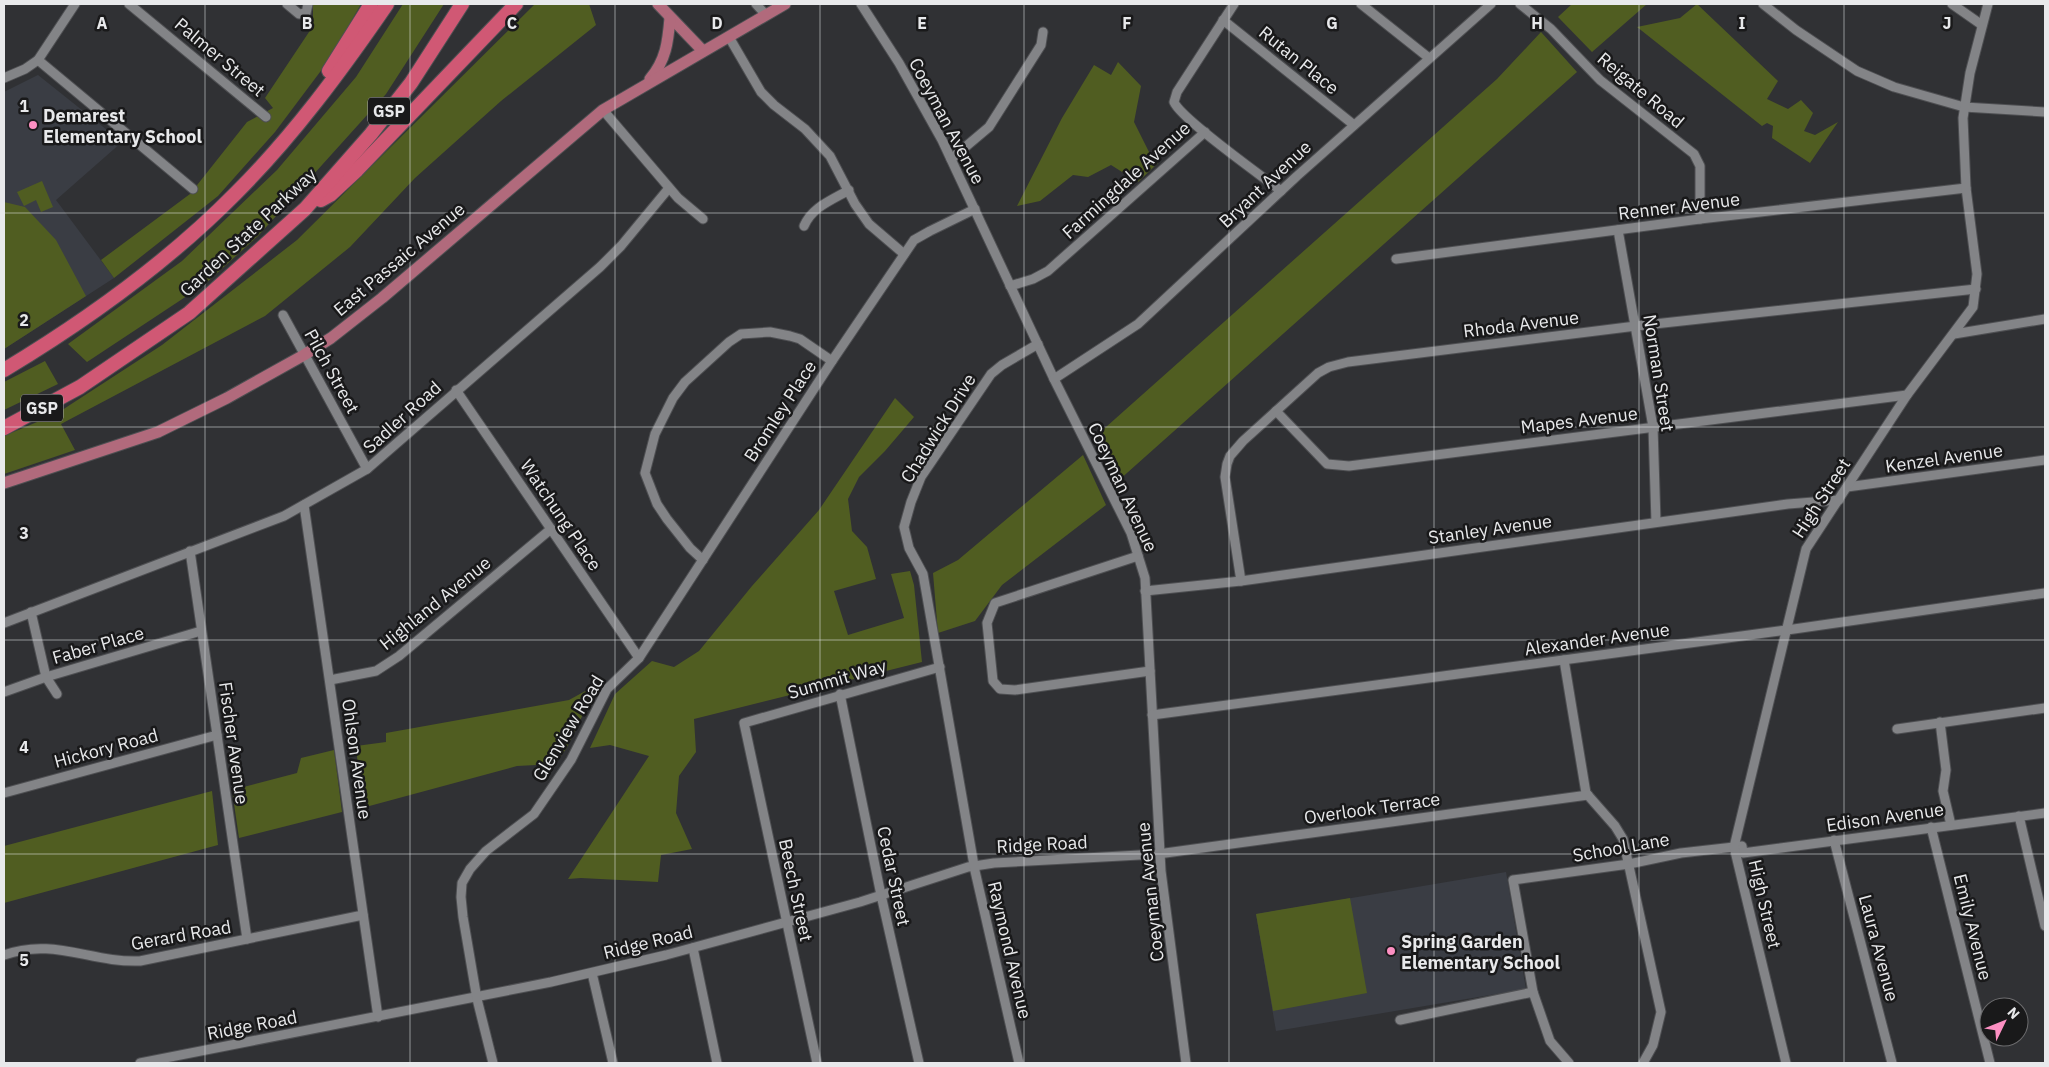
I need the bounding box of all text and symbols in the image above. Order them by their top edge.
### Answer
street label: Palmer Street [170,12,270,102]
text: A [97,13,108,33]
text: B [302,13,313,33]
text: C [507,13,517,33]
text: D [711,13,723,33]
text: E [917,13,927,33]
text: F [1122,13,1132,33]
text: G [1326,13,1338,33]
text: H [1531,13,1543,33]
text: I [1739,13,1746,33]
text: J [1943,13,1951,33]
street label: Rutan Place [1254,21,1344,99]
street label: Reigate Road [1593,47,1689,133]
street label: Coeyman Avenue [904,54,990,188]
text: 1 [19,96,29,116]
road number: GSP [368,98,410,124]
place label: Demarest Elementary School [43,104,202,148]
street label: Farmingdale Avenue [1057,116,1195,244]
marker: Demarest Elementary School [27,119,39,131]
street label: Bryant Avenue [1214,135,1316,233]
street label: Garden State Parkway [175,163,321,301]
street label: Renner Avenue [1617,187,1741,225]
street label: East Passaic Avenue [329,197,470,321]
street label: Rhoda Avenue [1462,305,1580,342]
text: 2 [19,310,29,330]
street label: Norman Street [1638,313,1680,433]
street label: Pilch Street [299,325,365,417]
street label: Bromley Place [739,356,821,466]
street label: Chadwick Drive [895,369,981,487]
street label: Sadler Road [358,376,446,458]
road number: GSP [21,394,63,422]
street label: Mapes Avenue [1519,401,1639,439]
street label: Coeyman Avenue [1083,419,1163,555]
street label: Kenzel Avenue [1884,438,2004,478]
street label: High Street [1787,454,1855,542]
street label: Watchung Place [515,455,607,575]
street label: Stanley Avenue [1427,509,1553,549]
text: 3 [19,523,29,543]
street label: Highland Avenue [375,551,495,655]
street label: Alexander Avenue [1523,617,1671,661]
street label: Faber Place [49,621,147,669]
street label: Summit Way [785,654,889,704]
street label: Glenview Road [527,671,609,785]
street label: Fischer Avenue [214,680,254,806]
street label: Ohlson Avenue [337,697,377,821]
street label: Hickory Road [51,723,161,773]
text: 4 [19,737,29,757]
street label: Overlook Terrace [1302,787,1442,829]
street label: Edison Avenue [1825,797,1945,837]
street label: Coeyman Avenue [1131,821,1169,963]
street label: Cedar Street [872,824,916,928]
street label: School Lane [1571,827,1671,867]
street label: Ridge Road [996,830,1088,858]
street label: Beech Street [774,837,818,943]
street label: High Street [1744,857,1786,951]
street label: Emily Avenue [1949,871,1997,983]
street label: Raymond Avenue [983,879,1037,1021]
street label: Laura Avenue [1854,892,1904,1004]
street label: Gerard Road [129,915,233,955]
street label: Ridge Road [601,920,695,964]
place label: Spring Garden Elementary School [1401,930,1560,974]
marker: Spring Garden Elementary School [1385,945,1397,957]
text: 5 [19,950,29,970]
north arrow [1979,997,2029,1047]
text: N [2003,1003,2024,1023]
street label: Ridge Road [205,1005,299,1045]

